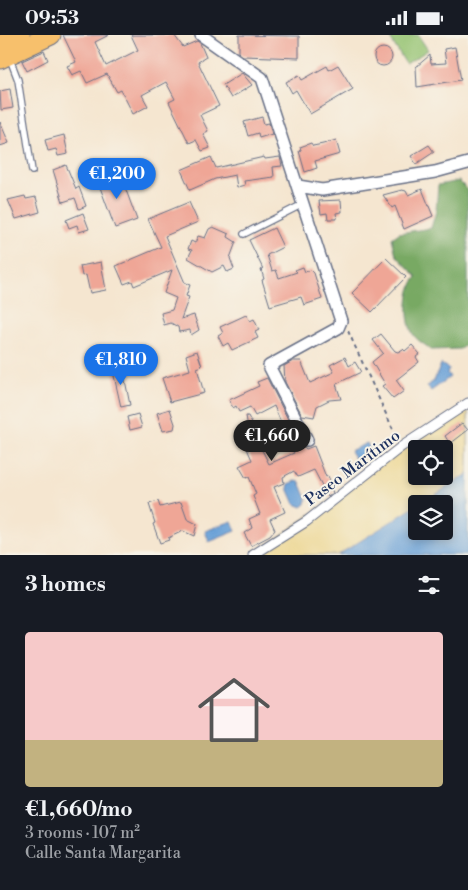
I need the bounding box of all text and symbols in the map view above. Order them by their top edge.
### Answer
text: 09:53 [25,6,79,30]
pin: €1,200 [76,157,158,200]
text: €1,200 [89,164,145,184]
pin: €1,810 [80,343,162,386]
text: €1,810 [95,350,147,370]
pin: €1,660 [231,419,313,462]
street label: Paseo Marítimo [301,425,404,510]
text: €1,660 [244,426,300,446]
map controls [408,440,453,540]
button: locate [408,440,453,485]
button: layers [408,495,453,540]
icon: filters [415,571,443,599]
text: 3 homes [25,572,106,598]
icon: home [189,665,279,755]
text: €1,660/mo [25,797,133,823]
text: 3 rooms · 107 m² [25,823,140,843]
text: Calle Santa Margarita [25,843,181,863]

